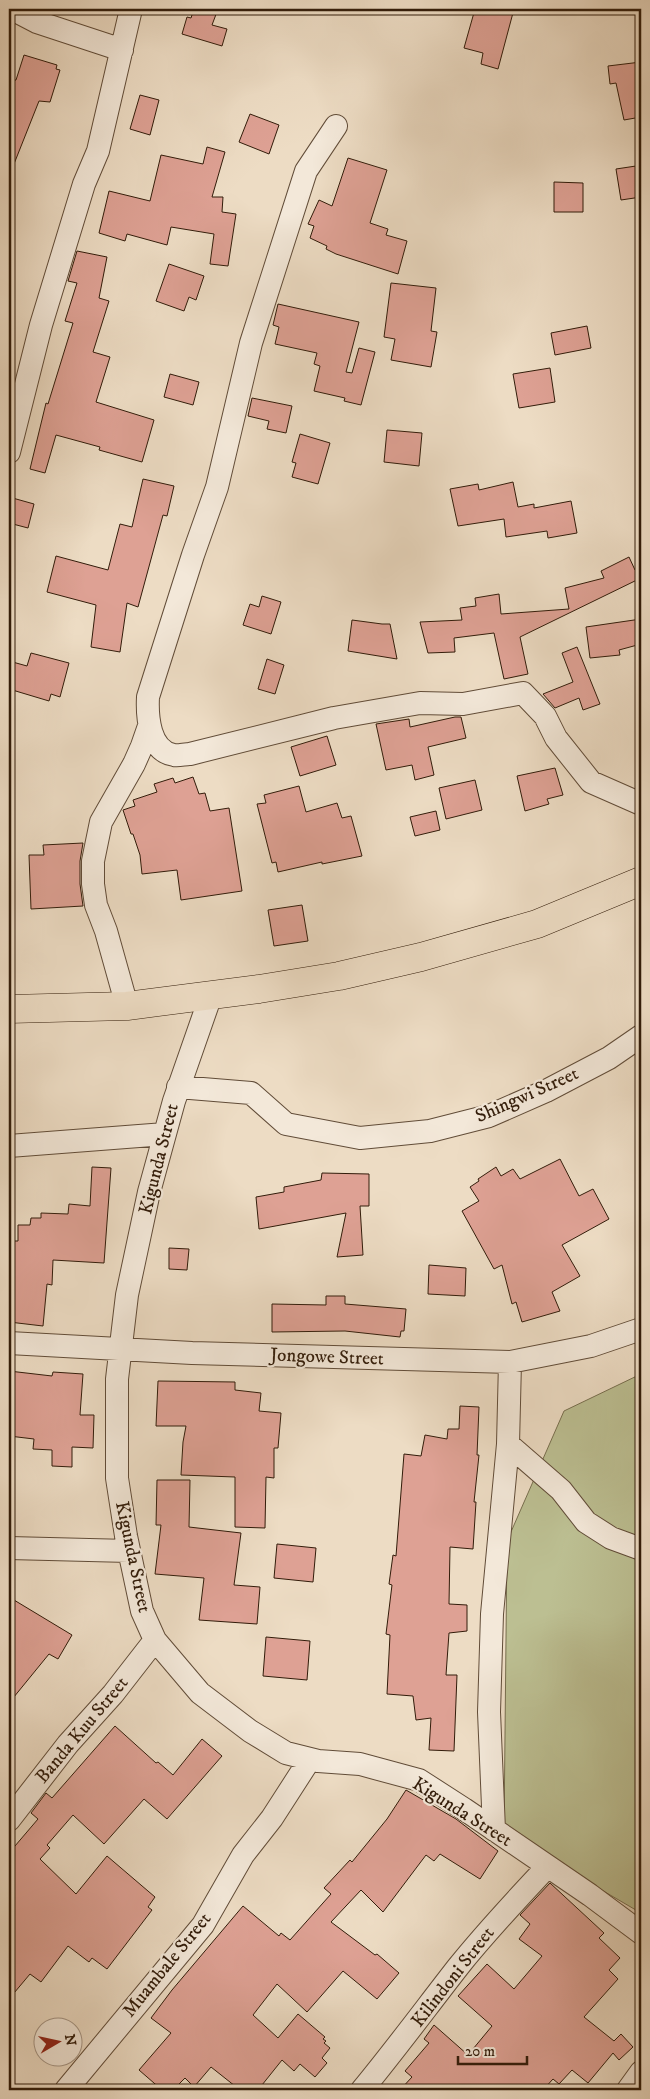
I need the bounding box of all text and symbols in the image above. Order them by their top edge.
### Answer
street label: Shingwi Street [472,1062,582,1128]
street label: Kigunda Street [134,1101,184,1217]
street label: Jongowe Street [268,1343,384,1370]
street label: Kigunda Street [110,1499,156,1615]
street label: Banda Kuu Street [31,1672,133,1788]
street label: Kigunda Street [408,1772,516,1852]
street label: Muambale Street [118,1908,216,2022]
street label: Kilindoni Street [407,1922,499,2032]
north arrow [32,2016,82,2066]
text: N [60,2033,80,2048]
scale bar [458,2034,526,2066]
text: 20 m [465,2042,495,2061]

